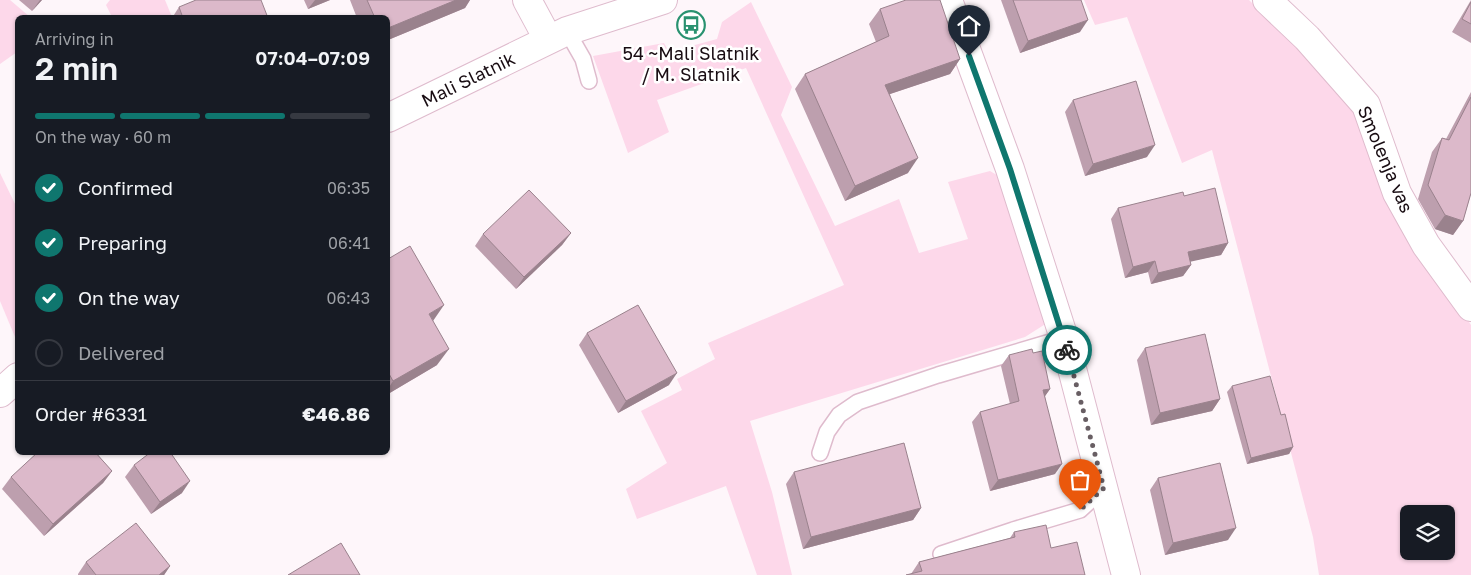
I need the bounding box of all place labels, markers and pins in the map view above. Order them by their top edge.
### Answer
pin [948,5,990,56]
bus stop icon: 54 ~Mali Slatnik / M. Slatnik [676,10,706,40]
place label: 54 ~Mali Slatnik / M. Slatnik [622,42,760,85]
pin [1059,459,1101,510]

